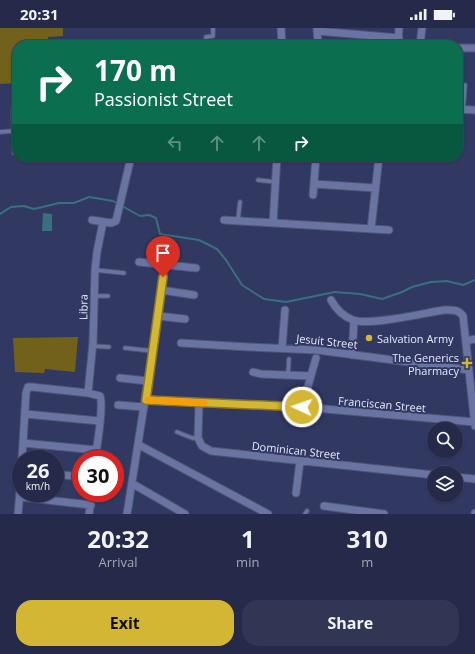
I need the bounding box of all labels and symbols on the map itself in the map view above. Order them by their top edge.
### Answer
pin [146,236,180,277]
street label: Libra [75,294,91,320]
street label: Jesuit Street [295,330,358,352]
place label: Salvation Army [377,331,454,346]
marker: Salvation Army [364,333,374,343]
place label: The Generics Pharmacy [392,350,459,378]
marker: The Generics Pharmacy [462,358,472,368]
position arrow [281,386,323,428]
street label: Franciscan Street [337,393,427,415]
street label: Dominican Street [251,438,341,462]
speed limit sign: 30 [72,450,124,502]

